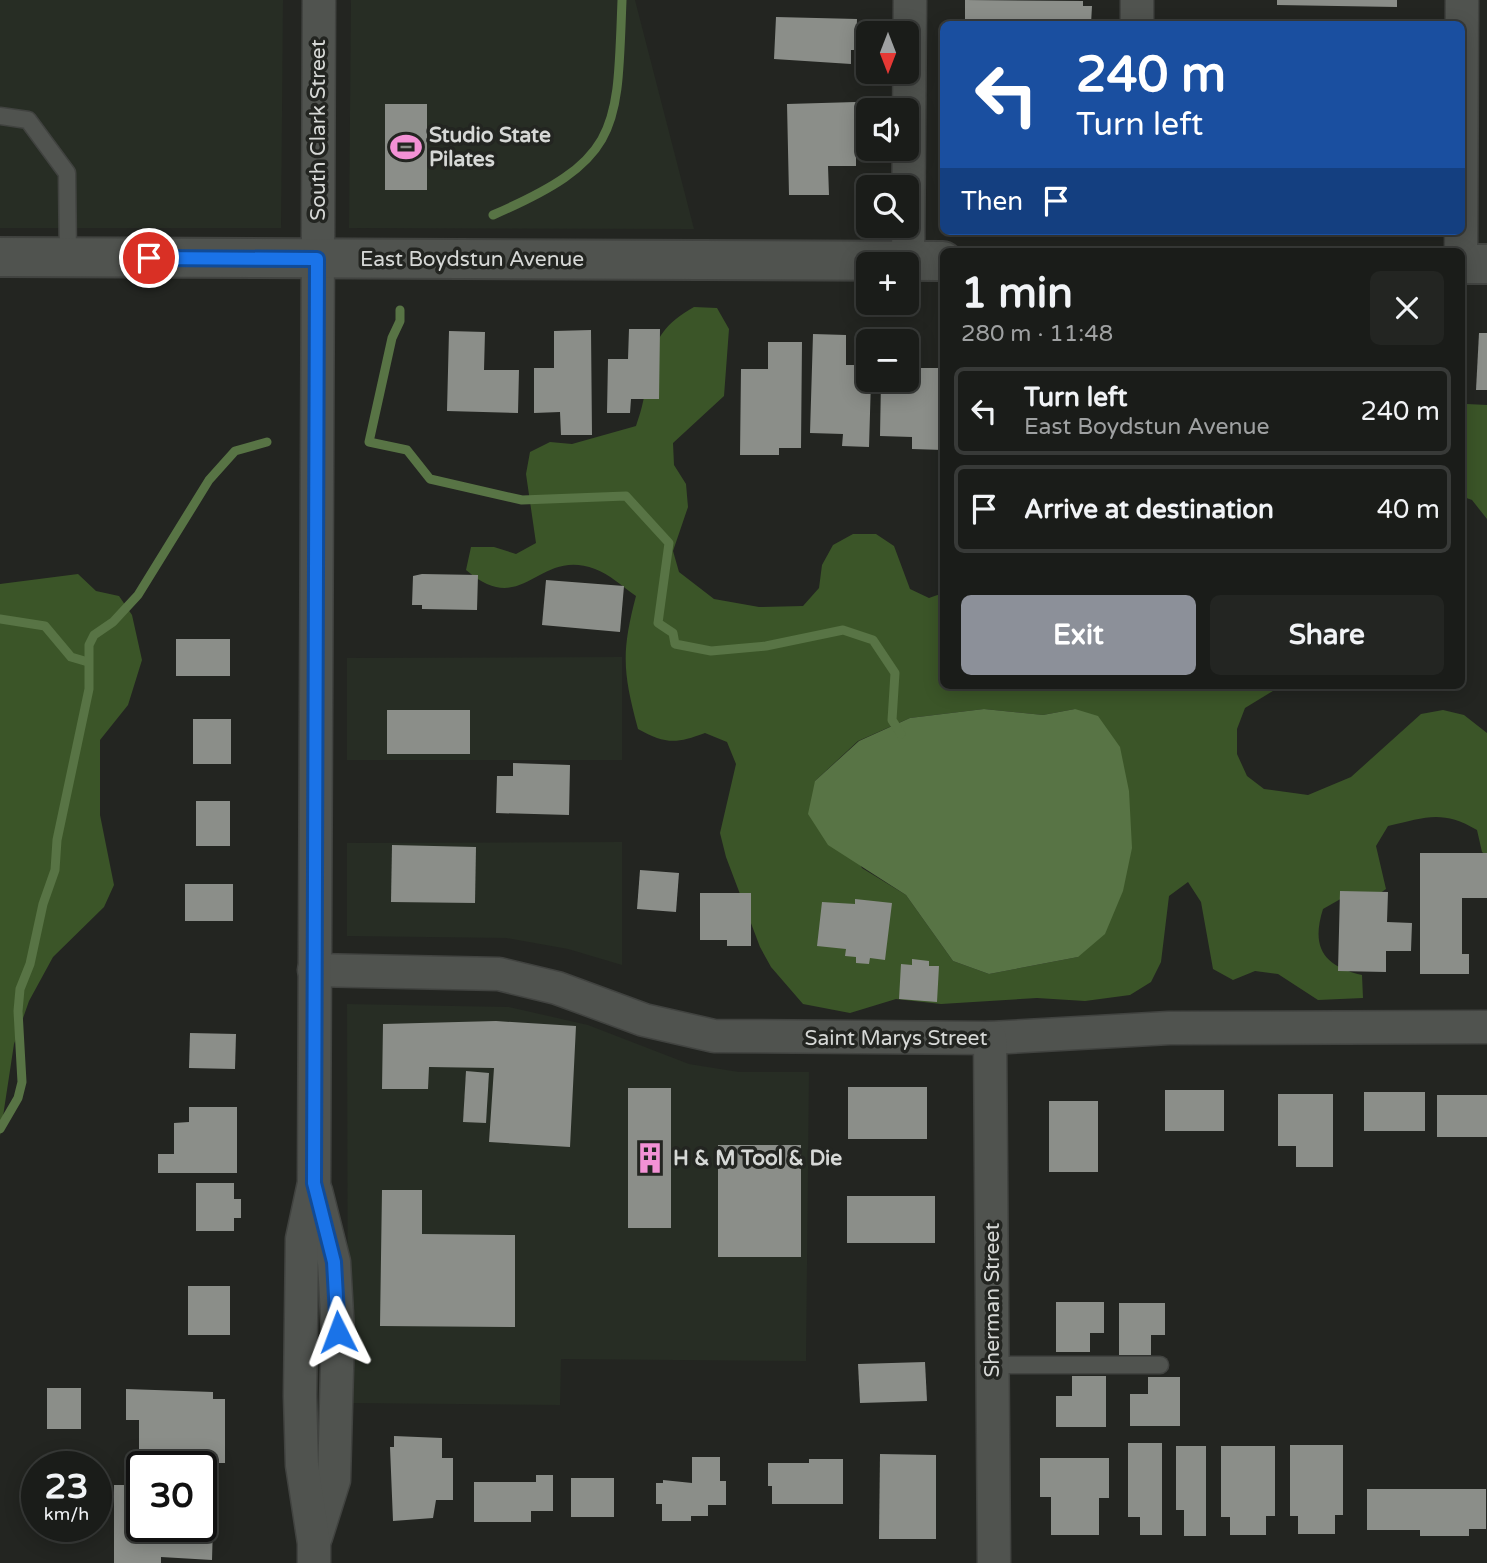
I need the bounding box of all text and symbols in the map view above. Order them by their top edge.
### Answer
north arrow [856,21,919,84]
map controls [856,21,919,392]
street label: South Clark Street [306,39,331,221]
text: 240 m [1076,46,1226,105]
icon: left [961,49,1052,140]
button: sound [856,98,919,161]
text: Turn left [1076,106,1203,144]
place label: Studio State Pilates [429,123,551,172]
sports icon: Studio State Pilates [389,130,423,164]
button: search [856,175,919,238]
icon: arrive [1037,182,1075,220]
text: Then [961,186,1023,217]
pin [119,228,179,288]
icon: arrive [130,239,168,277]
street label: East Boydstun Avenue [360,247,584,272]
button: + [856,252,919,315]
text: 1 min [961,268,1073,319]
button: close [1370,271,1444,345]
text: 280 m · 11:48 [961,320,1113,348]
button: − [856,329,919,392]
text: Turn left [1024,382,1127,413]
icon: left [965,392,1003,430]
text: 240 m [1360,396,1440,427]
text: East Boydstun Avenue [1024,413,1270,441]
icon: arrive [965,490,1003,528]
text: Arrive at destination [1024,494,1274,525]
text: 40 m [1377,494,1440,525]
button: Exit [961,595,1196,675]
button: Share [1210,595,1444,675]
street label: Saint Marys Street [805,1026,987,1051]
building icon: H & M Tool & Die [633,1141,667,1175]
place label: H & M Tool & Die [673,1146,842,1171]
street label: Sherman Street [980,1223,1005,1377]
position arrow [301,1295,375,1369]
speed limit sign: 30 [126,1451,217,1542]
text: 23 [45,1466,88,1508]
text: km/h [44,1503,89,1525]

